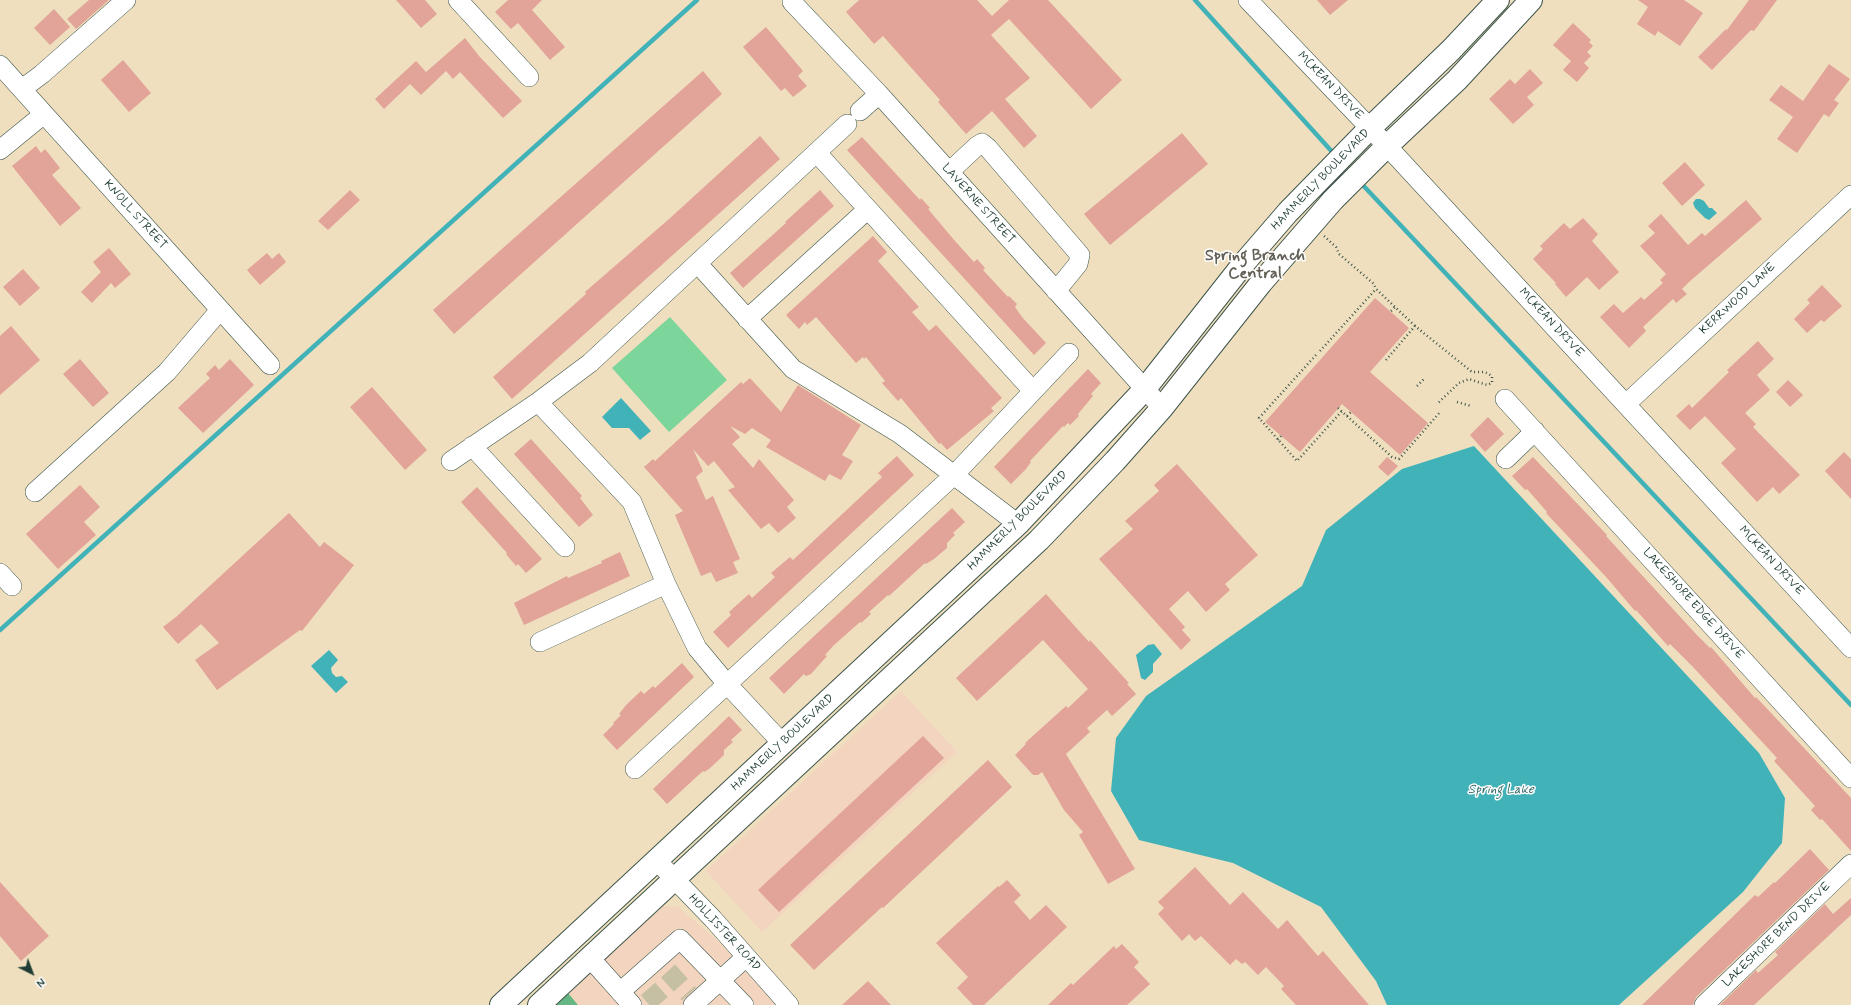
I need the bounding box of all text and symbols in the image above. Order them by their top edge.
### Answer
street label: MCKEAN DRIVE [1294,49,1366,123]
street label: HAMMERLY BOULEVARD [1269,126,1373,234]
street label: LAVERNE STREET [938,161,1018,247]
street label: KNOLL STREET [100,178,170,252]
district label: Spring Branch Central [1205,247,1305,285]
street label: KERRWOOD LANE [1697,260,1779,338]
street label: MCKEAN DRIVE [1515,285,1587,361]
street label: HAMMERLY BOULEVARD [965,468,1071,574]
street label: MCKEAN DRIVE [1735,523,1807,599]
street label: LAKESHORE EDGE DRIVE [1639,545,1747,663]
street label: HAMMERLY BOULEVARD [729,692,837,794]
water label: Spring Lake [1468,782,1534,798]
street label: LAKESHORE BEND DRIVE [1720,880,1834,990]
street label: HOLLISTER ROAD [685,892,763,974]
north arrow [12,953,52,993]
text: N [33,974,47,990]

